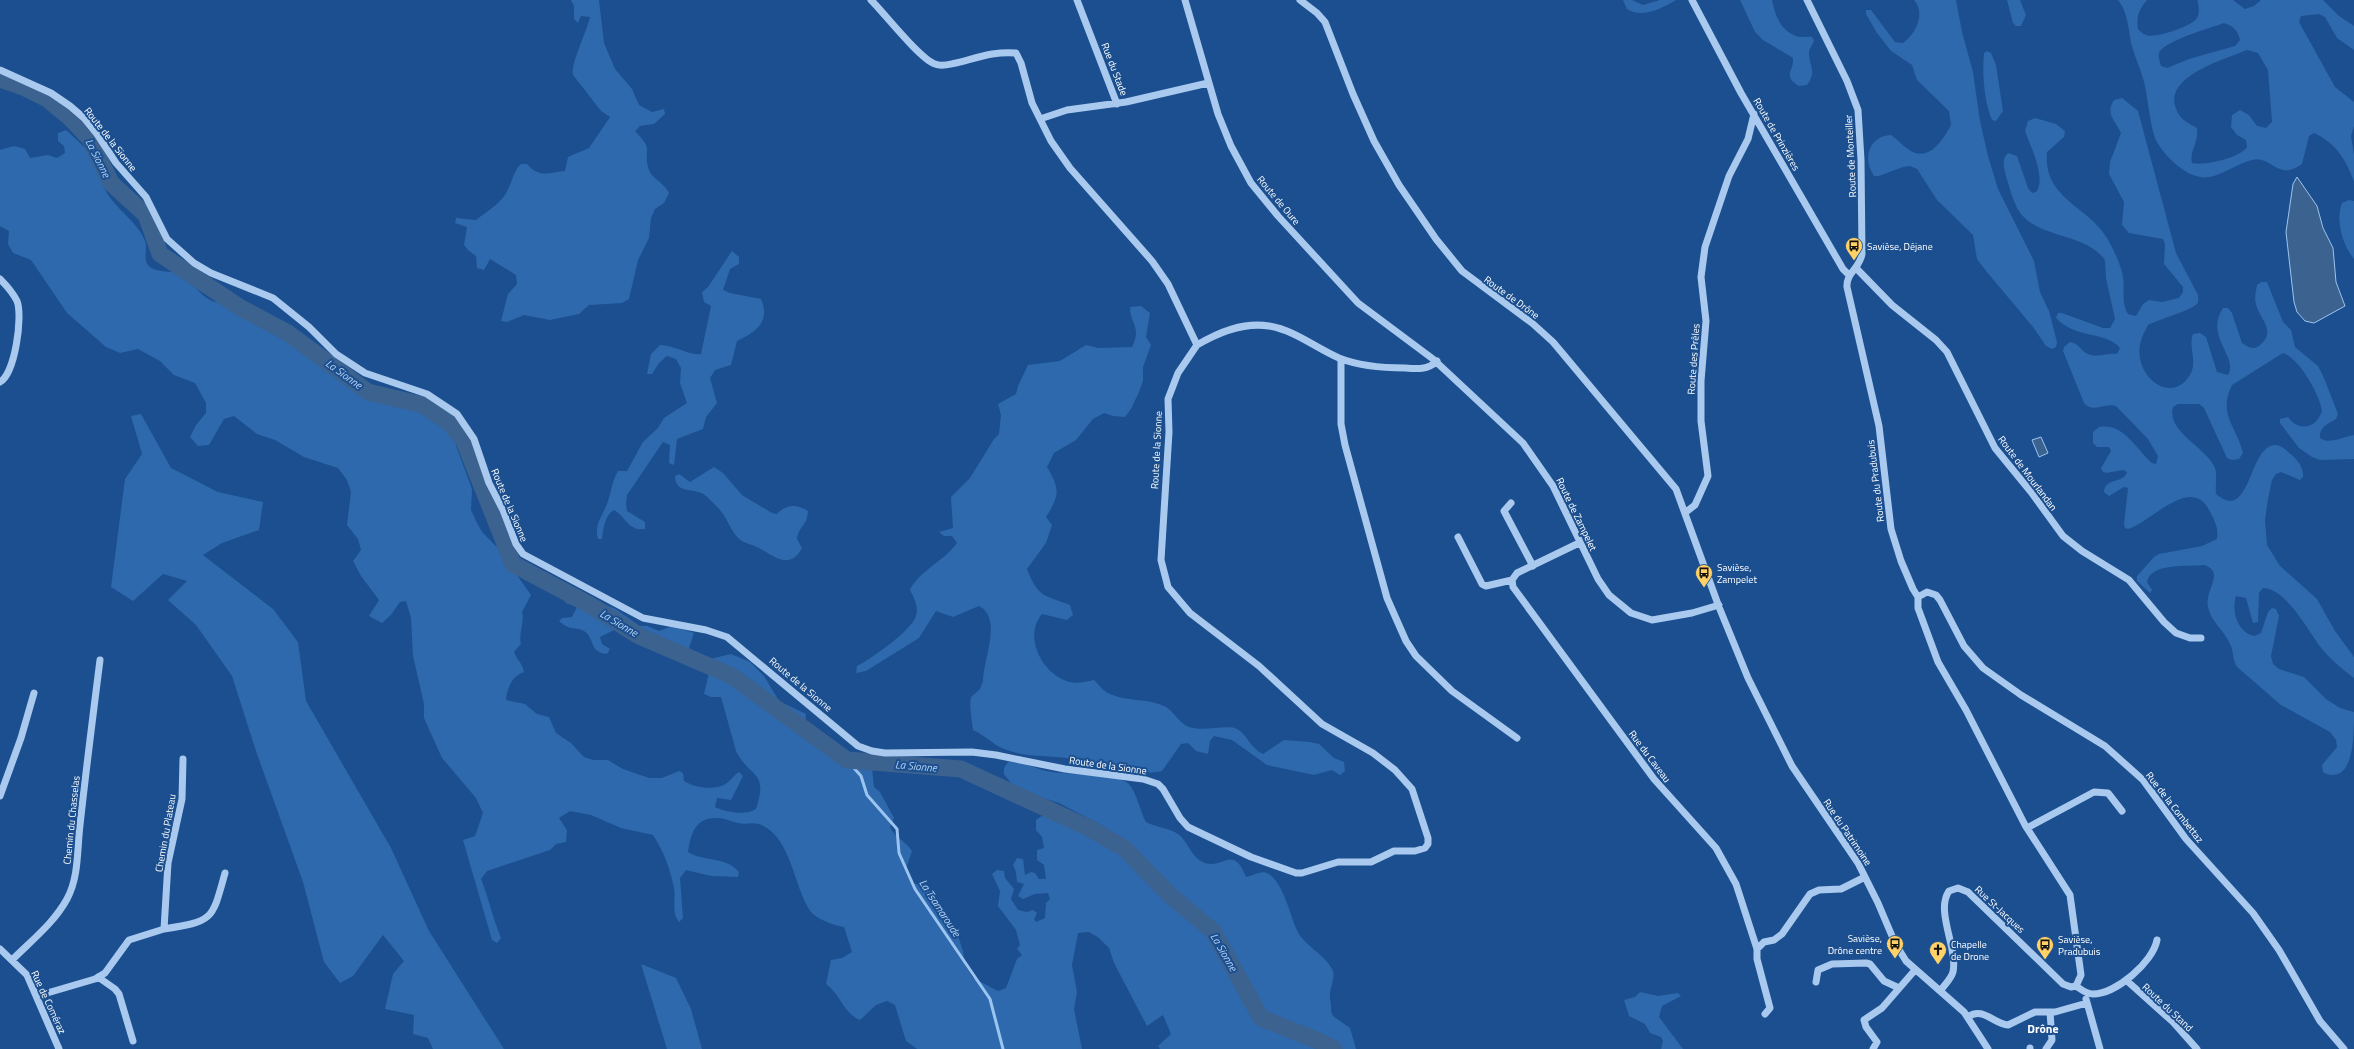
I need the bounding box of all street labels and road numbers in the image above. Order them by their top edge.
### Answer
street label: Rue du Stade [1098,40,1132,98]
street label: Route de Prinzières [1750,95,1804,174]
street label: Route de la Sionne [81,104,141,175]
street label: Route de Monteiller [1841,114,1860,198]
street label: Route de Oure [1253,172,1304,228]
street label: Route de Drône [1481,272,1543,323]
street label: Route des Prêles [1684,323,1703,395]
street label: Route de la Sionne [1147,411,1166,489]
street label: Route de Mourlandan [1994,433,2061,514]
street label: Route du Pradubuis [1863,439,1888,523]
street label: Route de la Sionne [487,466,532,544]
street label: Route de Zampelet [1552,475,1601,554]
street label: Route de la Sionne [766,654,835,715]
street label: Rue du Caveau [1625,727,1674,786]
street label: Route de la Sionne [1068,753,1148,778]
street label: Rue de la Combettaz [2142,769,2207,846]
street label: Chemin du Chasselas [59,775,84,865]
street label: Chemin du Plateau [151,793,180,873]
street label: Rue du Patrimoine [1820,796,1876,869]
street label: Rue St-Jacques [1971,882,2028,937]
street label: Rue de Coméraz [27,968,70,1037]
street label: Route du Stand [2139,980,2196,1035]

